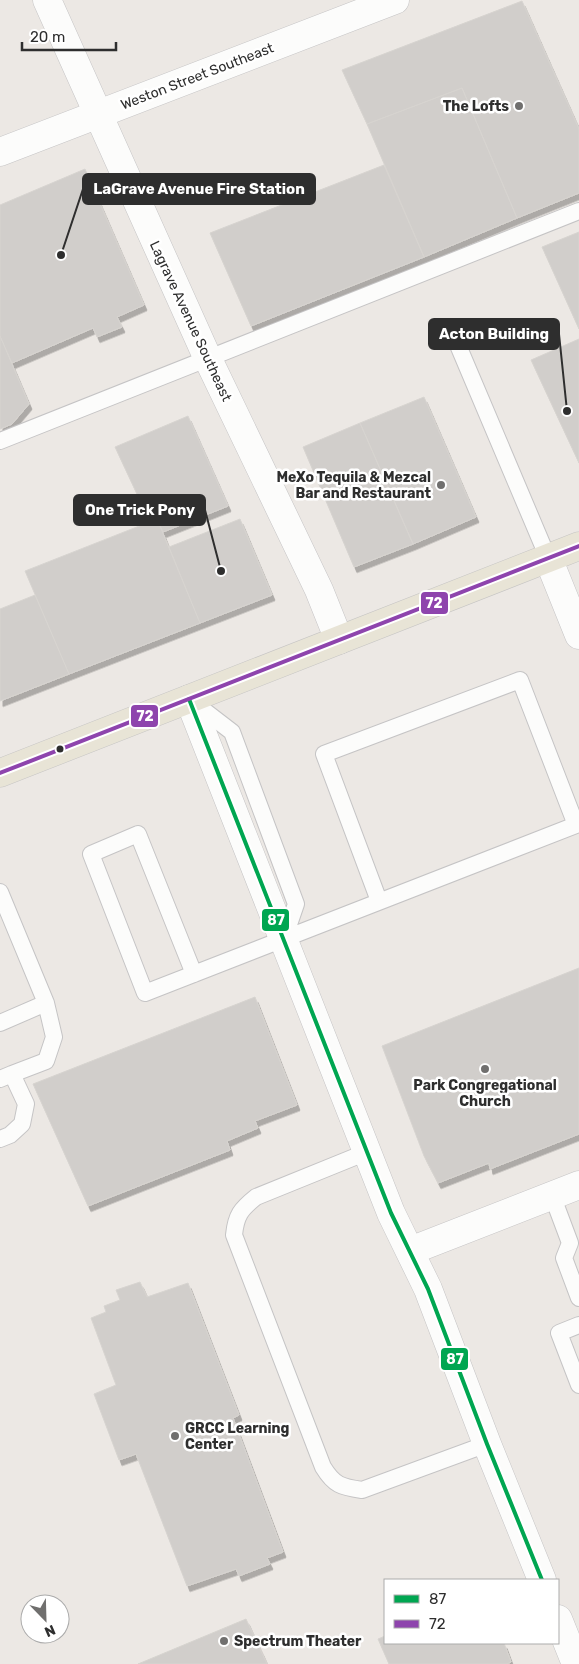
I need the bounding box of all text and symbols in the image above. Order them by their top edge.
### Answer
scale bar [22,20,116,52]
text: 20 m [30,28,65,46]
street label: Weston Street Southeast [118,39,277,114]
place label: The Lofts [443,98,509,115]
marker: The Lofts [513,100,525,112]
callout: LaGrave Avenue Fire Station [83,174,315,204]
text: LaGrave Avenue Fire Station [93,180,305,198]
street label: Lagrave Avenue Southeast [146,238,235,405]
callout: Acton Building [429,319,559,349]
text: Acton Building [439,325,549,343]
place label: MeXo Tequila & Mezcal Bar and Restaurant [277,469,431,502]
marker: MeXo Tequila & Mezcal Bar and Restaurant [435,479,447,491]
callout: One Trick Pony [74,495,205,525]
text: One Trick Pony [85,501,195,519]
line badge: 72 [420,591,449,615]
text: 72 [425,595,443,612]
line badge: 72 [130,704,159,728]
text: 72 [136,708,154,725]
unlabelled marker [55,744,65,754]
line badge: 87 [261,908,290,932]
text: 87 [267,912,285,929]
marker: Park Congregational Church [479,1063,491,1075]
place label: Park Congregational Church [413,1077,557,1110]
line badge: 87 [440,1347,469,1371]
text: 87 [446,1351,464,1368]
place label: GRCC Learning Center [185,1420,290,1453]
marker: GRCC Learning Center [169,1430,181,1442]
legend [384,1579,559,1644]
text: 87 [429,1590,447,1608]
north arrow [20,1594,70,1644]
text: 72 [429,1615,446,1633]
text: N [42,1621,58,1640]
place label: Spectrum Theater [234,1633,362,1650]
marker: Spectrum Theater [218,1635,230,1647]

